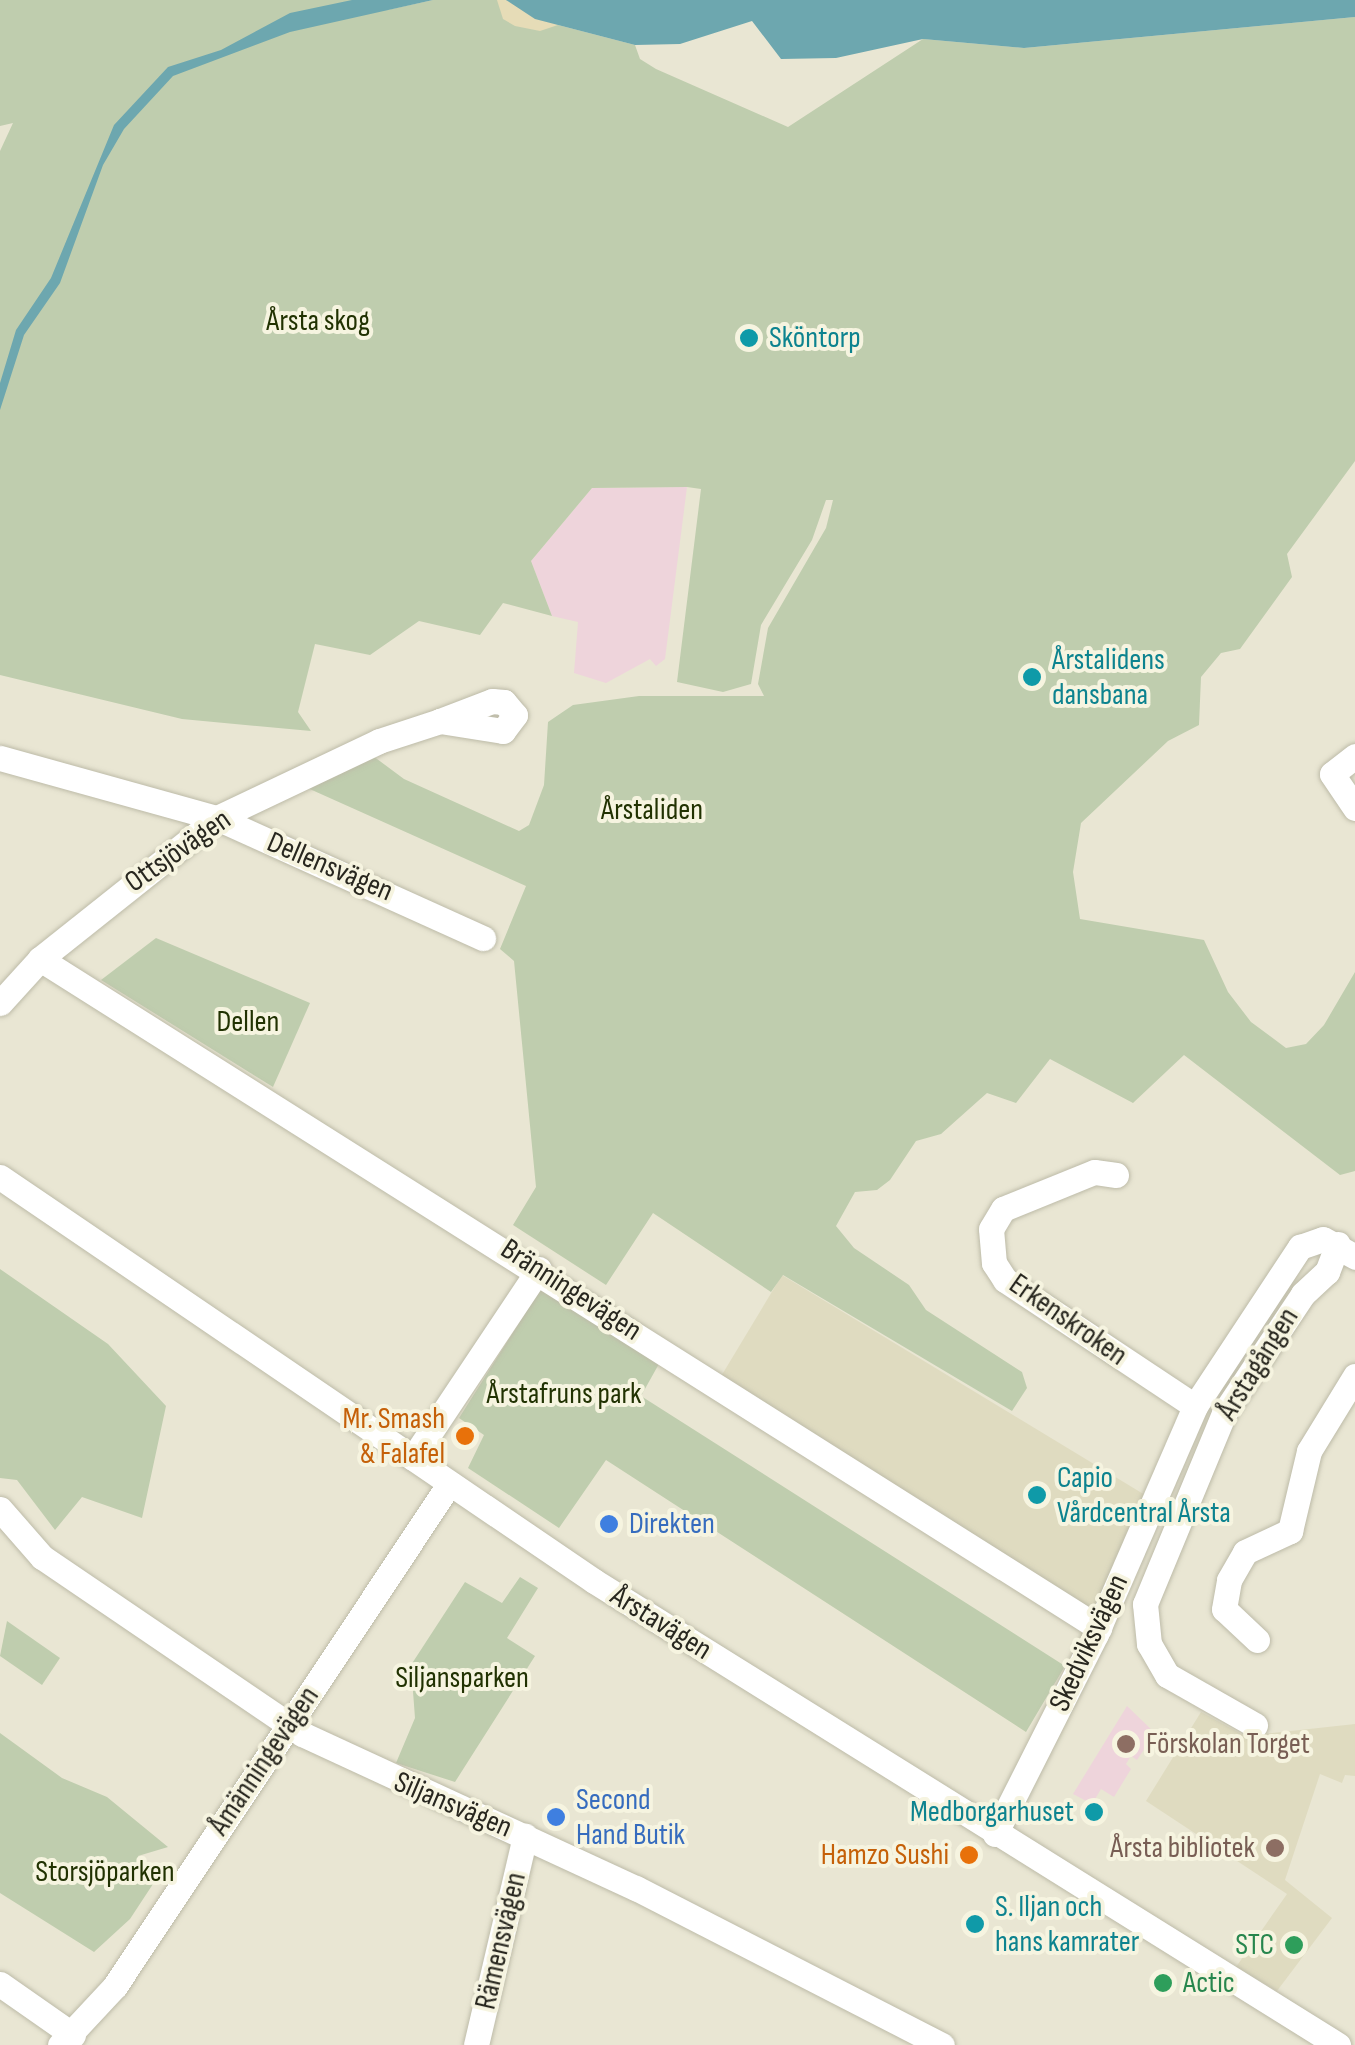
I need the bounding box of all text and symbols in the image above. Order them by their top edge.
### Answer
park label: Årsta skog [266,303,370,339]
place label: Sköntorp [769,320,861,356]
marker: Sköntorp [738,327,760,349]
place label: Årstalidens dansbana [1052,642,1165,712]
marker: Årstalidens dansbana [1021,666,1043,688]
park label: Årstaliden [601,792,703,828]
street label: Ottsjövägen [118,802,238,900]
street label: Dellensvägen [262,824,398,910]
park label: Dellen [217,1004,279,1040]
street label: Bränningevägen [494,1231,648,1349]
street label: Erkenskroken [1002,1266,1134,1374]
street label: Årstagången [1209,1301,1307,1427]
park label: Årstafruns park [486,1376,642,1412]
place label: Mr. Smash & Falafel [343,1401,445,1472]
marker: Mr. Smash & Falafel [454,1425,476,1447]
place label: Capio Vårdcentral Årsta [1057,1460,1231,1530]
marker: Capio Vårdcentral Årsta [1026,1484,1048,1506]
place label: Direkten [629,1506,715,1542]
marker: Direkten [598,1513,620,1535]
street label: Skedviksvägen [1042,1569,1136,1717]
street label: Årstavägen [604,1578,718,1668]
park label: Siljansparken [395,1660,529,1696]
street label: Åmänningevägen [201,1680,327,1842]
place label: Förskolan Torget [1146,1726,1310,1762]
marker: Förskolan Torget [1115,1733,1137,1755]
street label: Siljansvägen [389,1764,517,1846]
place label: Second Hand Butik [576,1782,685,1852]
place label: Medborgarhuset [910,1794,1074,1830]
marker: Medborgarhuset [1083,1801,1105,1823]
marker: Second Hand Butik [545,1806,567,1828]
place label: Årsta bibliotek [1110,1830,1255,1866]
place label: Hamzo Sushi [821,1837,949,1873]
marker: Årsta bibliotek [1264,1837,1286,1859]
marker: Hamzo Sushi [958,1844,980,1866]
park label: Storsjöparken [35,1854,175,1890]
street label: Rämensvägen [468,1869,534,2013]
place label: S. Iljan och hans kamrater [995,1889,1139,1960]
marker: S. Iljan och hans kamrater [964,1913,986,1935]
place label: STC [1235,1927,1274,1963]
marker: STC [1283,1934,1305,1956]
place label: Actic [1183,1965,1235,2001]
marker: Actic [1152,1972,1174,1994]

